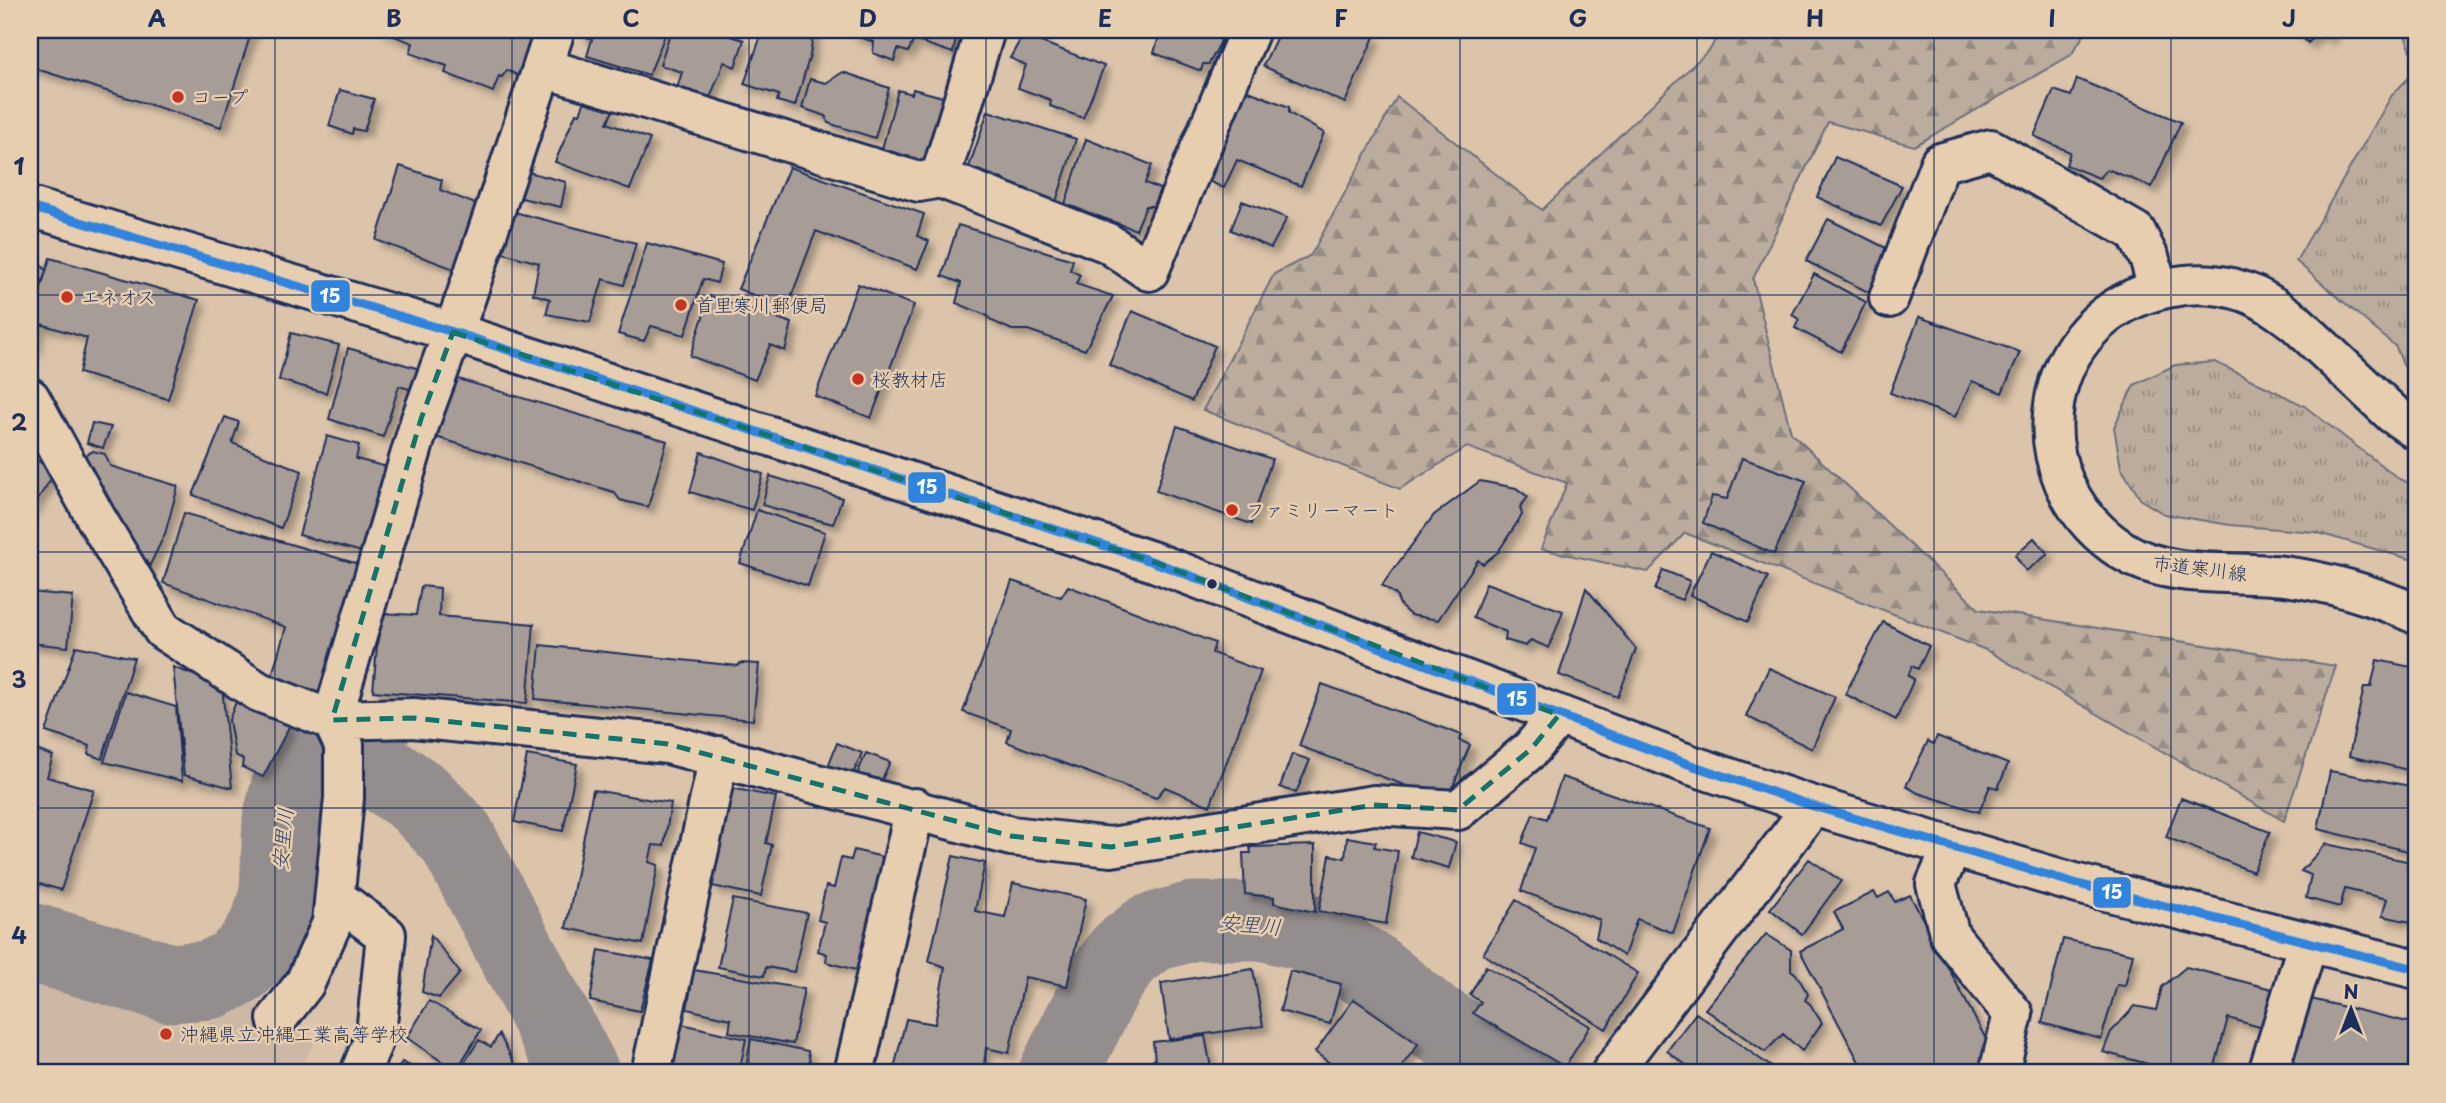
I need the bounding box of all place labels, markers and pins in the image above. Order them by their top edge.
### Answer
place label: コープ [192,82,248,110]
marker: コープ [170,89,186,105]
place label: エネオス [81,282,156,310]
marker: エネオス [59,289,75,305]
place label: 首里寒川郵便局 [695,290,828,318]
marker: 首里寒川郵便局 [673,297,689,313]
place label: 桜教材店 [872,364,948,392]
marker: 桜教材店 [850,371,866,387]
place label: ファミリーマート [1246,495,1398,523]
marker: ファミリーマート [1224,502,1240,518]
unlabelled marker [1205,577,1219,591]
place label: 沖縄県立沖縄工業高等学校 [180,1019,408,1047]
marker: 沖縄県立沖縄工業高等学校 [158,1026,174,1042]

